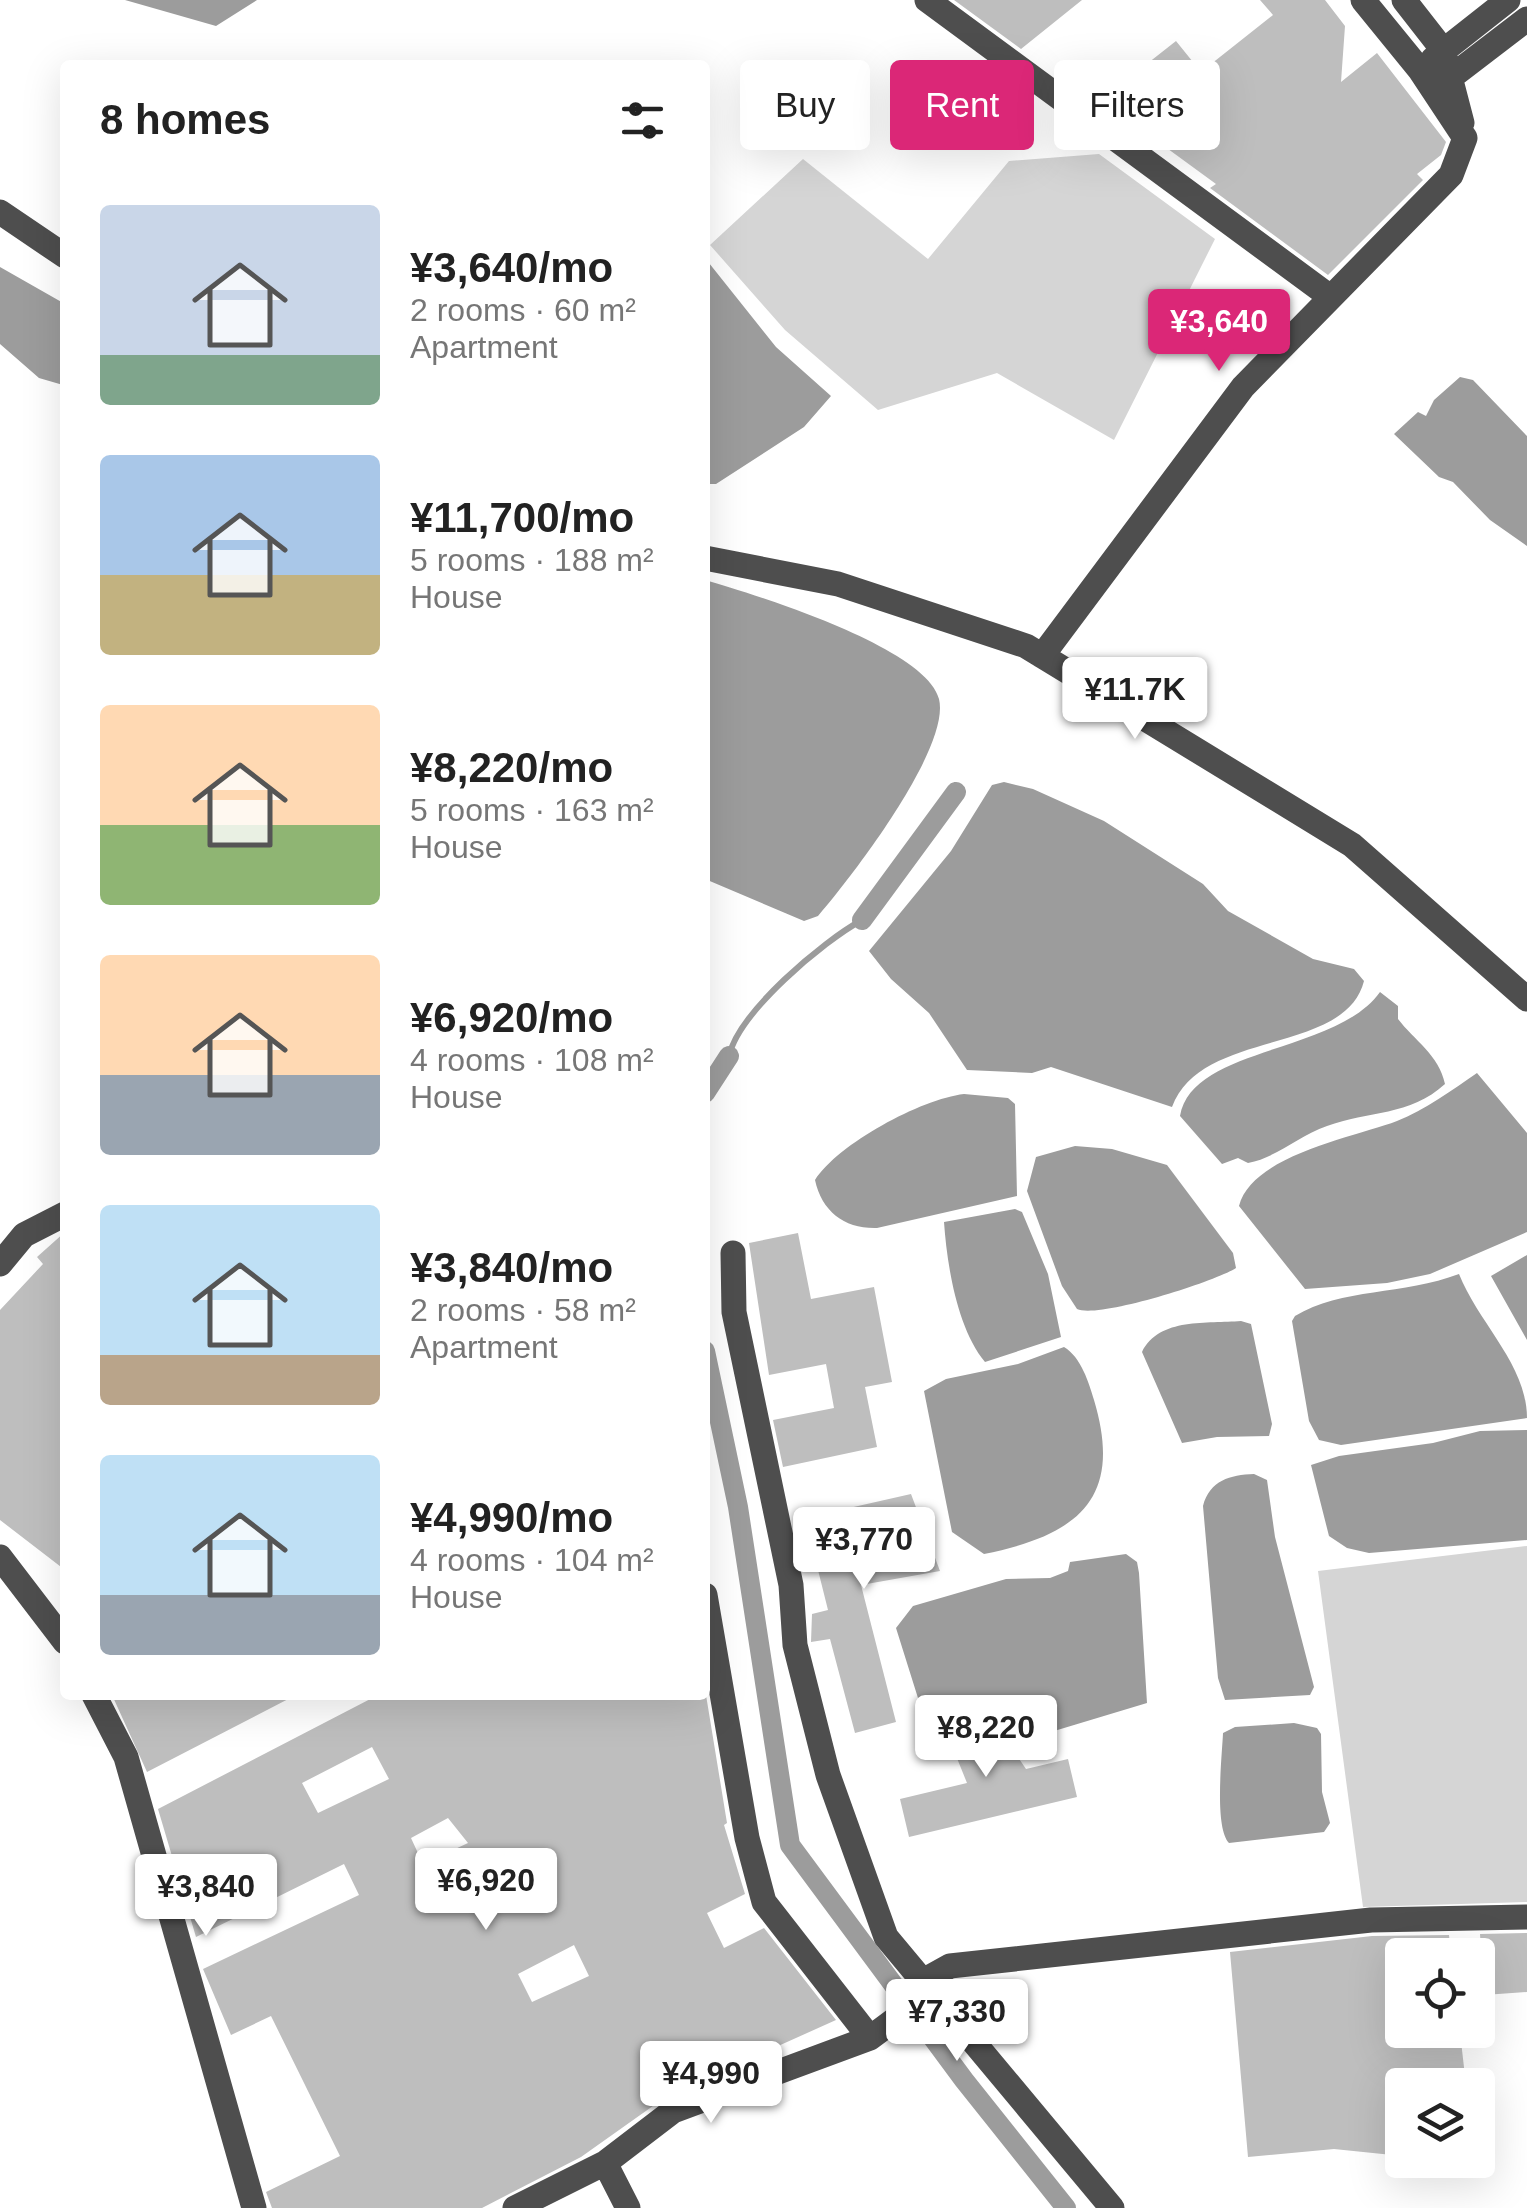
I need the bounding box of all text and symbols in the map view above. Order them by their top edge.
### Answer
chip: Buy [740,60,870,150]
chip: Rent [890,60,1034,150]
chip: Filters [1054,60,1220,150]
icon: filters [615,93,670,148]
text: 8 homes [100,96,270,143]
text: ¥3,640/mo [410,244,613,291]
icon: home [180,245,300,365]
pin: ¥3,640 [1138,289,1300,374]
text: 2 rooms · 60 m² [410,292,636,328]
text: ¥3,640 [1170,303,1268,339]
text: Apartment [410,329,558,365]
text: ¥11,700/mo [410,494,634,541]
icon: home [180,495,300,615]
text: 5 rooms · 188 m² [410,542,654,578]
text: House [410,579,503,615]
pin: ¥11.7K [1054,657,1216,742]
text: ¥11.7K [1084,671,1186,707]
text: ¥8,220/mo [410,744,613,791]
icon: home [180,745,300,865]
text: 5 rooms · 163 m² [410,792,654,828]
text: House [410,829,503,865]
text: ¥6,920/mo [410,994,613,1041]
icon: home [180,995,300,1115]
text: 4 rooms · 108 m² [410,1042,654,1078]
text: House [410,1079,503,1115]
text: ¥3,840/mo [410,1244,613,1291]
icon: home [180,1245,300,1365]
text: 2 rooms · 58 m² [410,1292,636,1328]
text: Apartment [410,1329,558,1365]
text: ¥4,990/mo [410,1494,613,1541]
icon: home [180,1495,300,1615]
pin: ¥3,770 [783,1507,945,1592]
text: ¥3,770 [815,1521,913,1557]
text: 4 rooms · 104 m² [410,1542,654,1578]
text: House [410,1579,503,1615]
pin: ¥8,220 [905,1695,1067,1780]
text: ¥8,220 [937,1709,1035,1745]
pin: ¥6,920 [405,1848,567,1933]
pin: ¥3,840 [125,1854,287,1939]
text: ¥6,920 [437,1862,535,1898]
text: ¥3,840 [157,1868,255,1904]
map controls [1385,1938,1495,2178]
button: locate [1385,1938,1495,2048]
pin: ¥7,330 [876,1979,1038,2064]
text: ¥7,330 [908,1993,1006,2029]
pin: ¥4,990 [630,2041,792,2126]
text: ¥4,990 [662,2055,760,2091]
button: layers [1385,2068,1495,2178]

